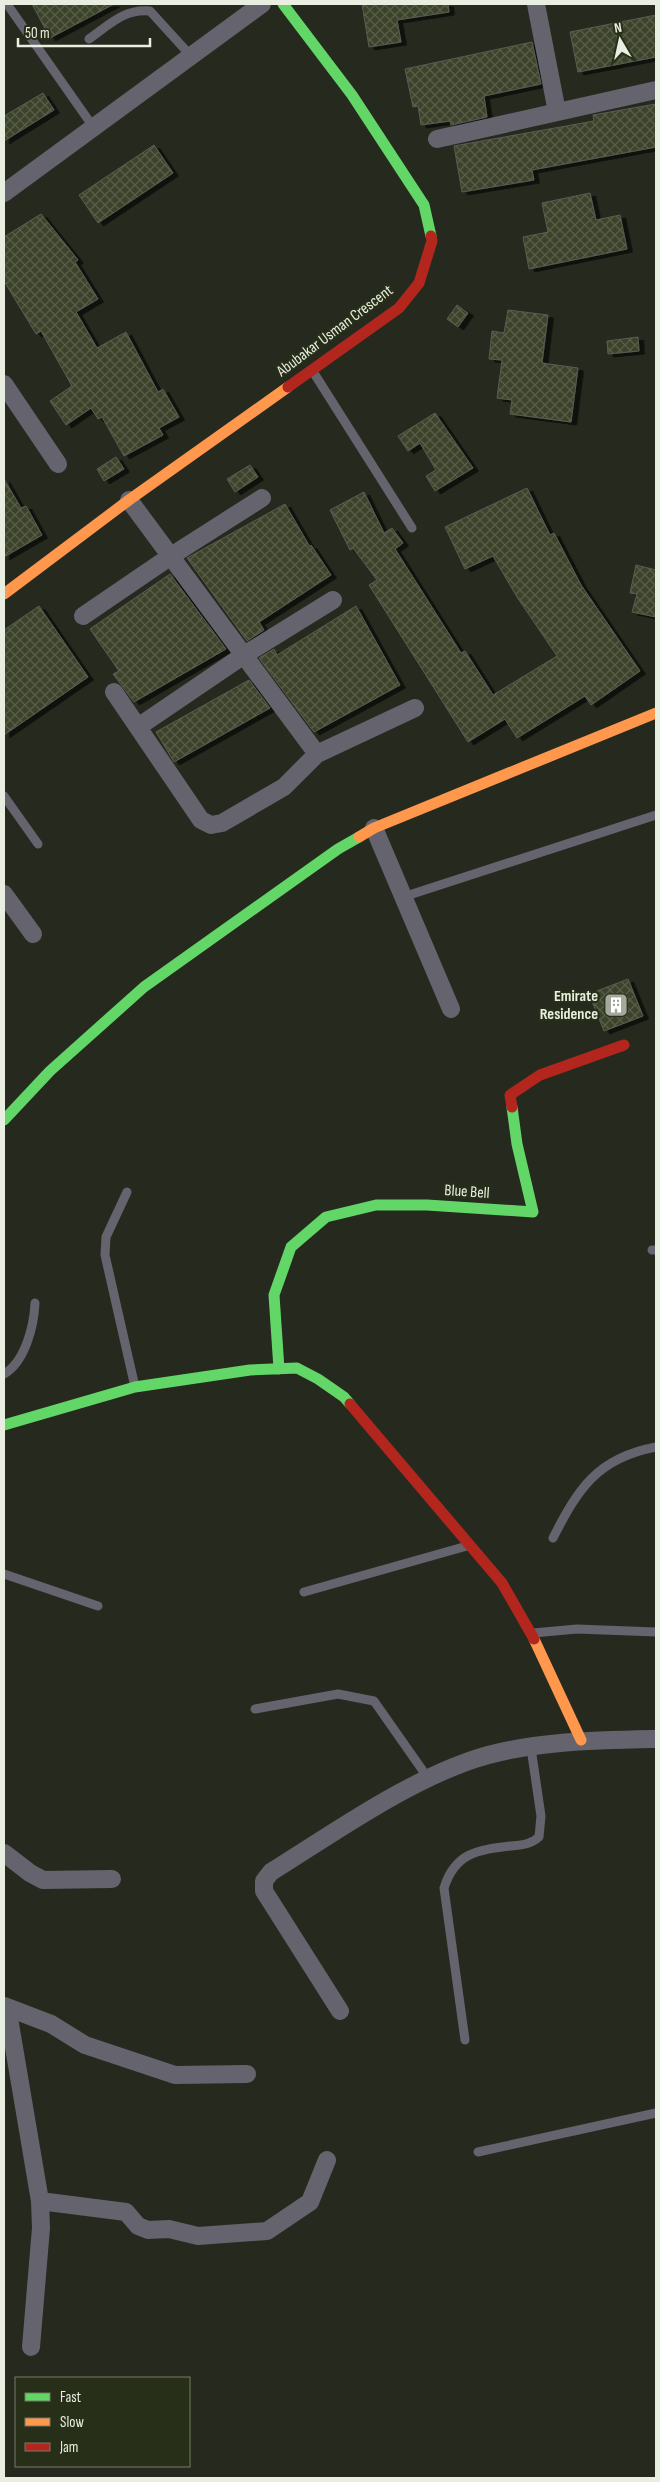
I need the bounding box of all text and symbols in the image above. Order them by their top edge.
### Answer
scale bar [18,15,150,47]
north arrow [595,15,645,65]
text: N [613,19,623,37]
text: 50 m [25,24,50,43]
street label: Abubakar Usman Crescent [272,281,397,382]
place label: Emirate Residence [540,987,598,1024]
building icon: Emirate Residence [603,992,629,1018]
street label: Blue Bell [444,1181,490,1203]
legend [15,2377,190,2467]
text: Fast [60,2388,82,2407]
text: Slow [60,2413,84,2432]
text: Jam [59,2438,78,2457]

